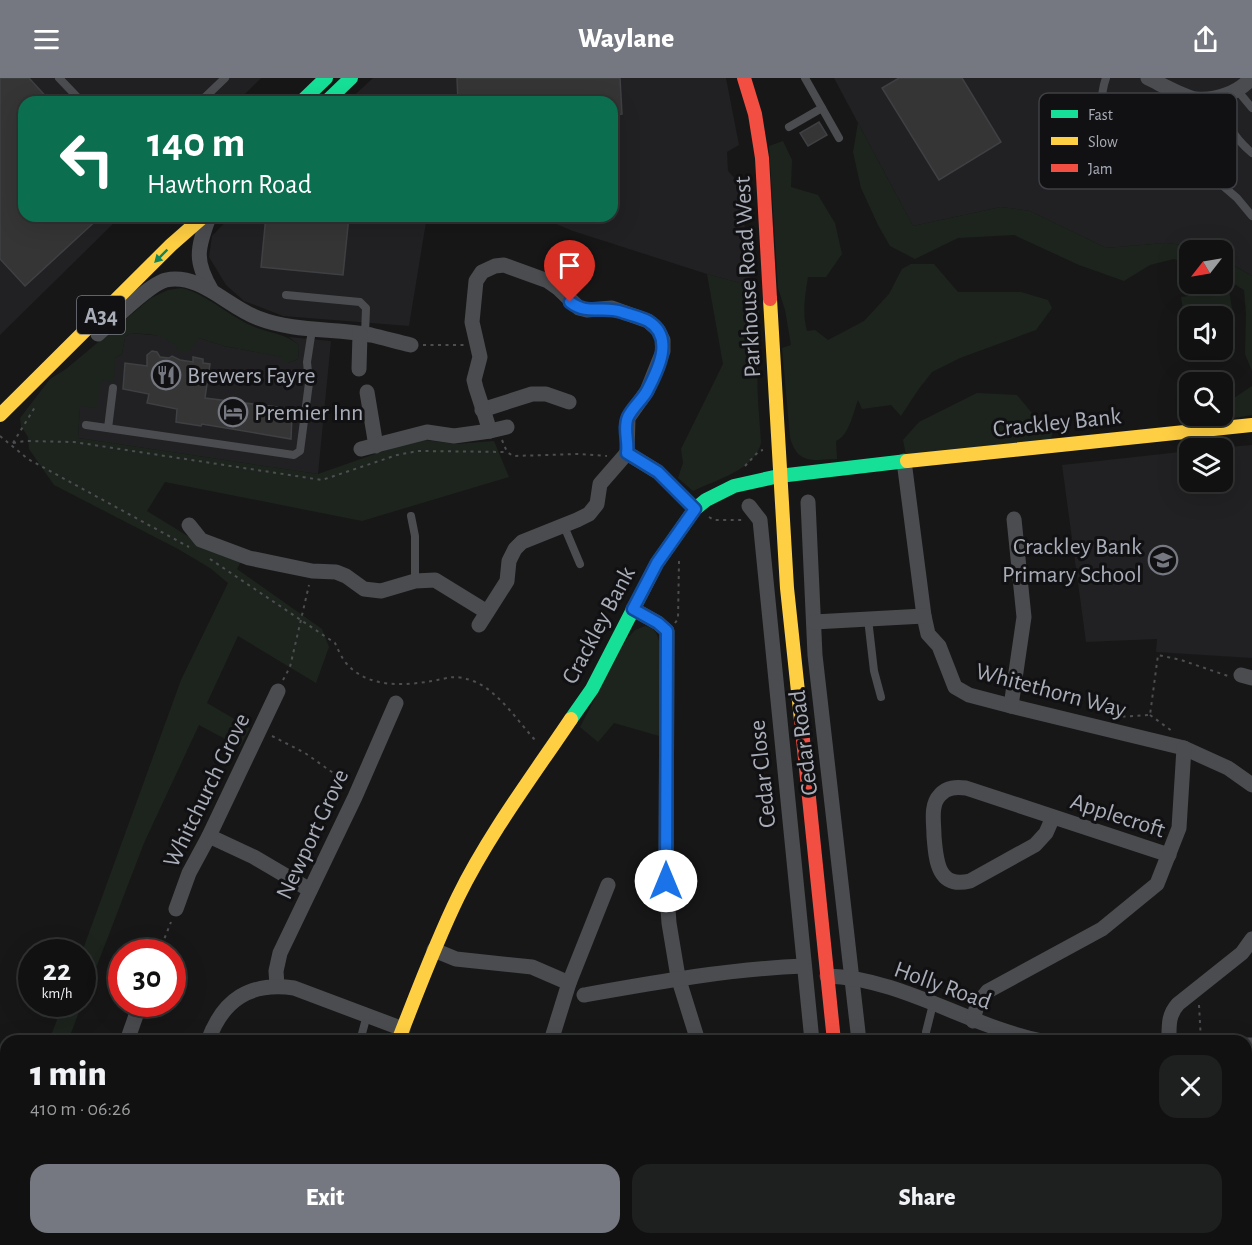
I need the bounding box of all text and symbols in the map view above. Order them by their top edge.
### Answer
icon: menu [30,23,63,56]
icon: share [1189,23,1222,56]
text: Waylane [578,25,674,52]
legend [1039,93,1237,189]
text: Fast [1088,107,1113,123]
icon: left [48,120,126,198]
text: 140 m [147,122,245,164]
text: Slow [1088,134,1118,150]
text: Jam [1088,161,1113,177]
text: Hawthorn Road [147,171,312,198]
street label: Parkhouse Road West [731,175,765,378]
pin [544,240,595,302]
north arrow [1179,240,1233,294]
map controls [1179,240,1233,492]
one-way arrow [154,248,168,262]
icon: arrive [553,249,586,282]
road number: A34 [77,296,125,334]
button: sound [1179,306,1233,360]
restaurant icon: Brewers Fayre [150,359,182,391]
place label: Brewers Fayre [187,364,315,388]
button: search [1179,372,1233,426]
hotel icon: Premier Inn [217,396,249,428]
place label: Premier Inn [254,401,363,425]
street label: Crackley Bank [992,404,1123,442]
button: layers [1179,438,1233,492]
place label: Crackley Bank Primary School [1002,535,1142,587]
school or university icon: Crackley Bank Primary School [1147,544,1179,576]
street label: Crackley Bank [558,563,640,688]
street label: Whitethorn Way [973,659,1129,723]
street label: Cedar Road [786,689,822,797]
street label: Whitchurch Grove [159,710,254,871]
street label: Cedar Close [745,719,781,829]
street label: Newport Grove [272,766,353,903]
street label: Applecroft [1067,789,1168,843]
position arrow [634,849,698,913]
speed limit sign: 30 [108,939,186,1017]
text: 22 [43,956,71,986]
street label: Holly Road [891,957,994,1015]
text: km/h [42,986,72,1001]
button: close [1159,1055,1222,1118]
text: 1 min [30,1056,107,1092]
text: 410 m · 06:26 [30,1099,131,1119]
button: Exit [30,1164,620,1233]
button: Share [632,1164,1222,1233]

